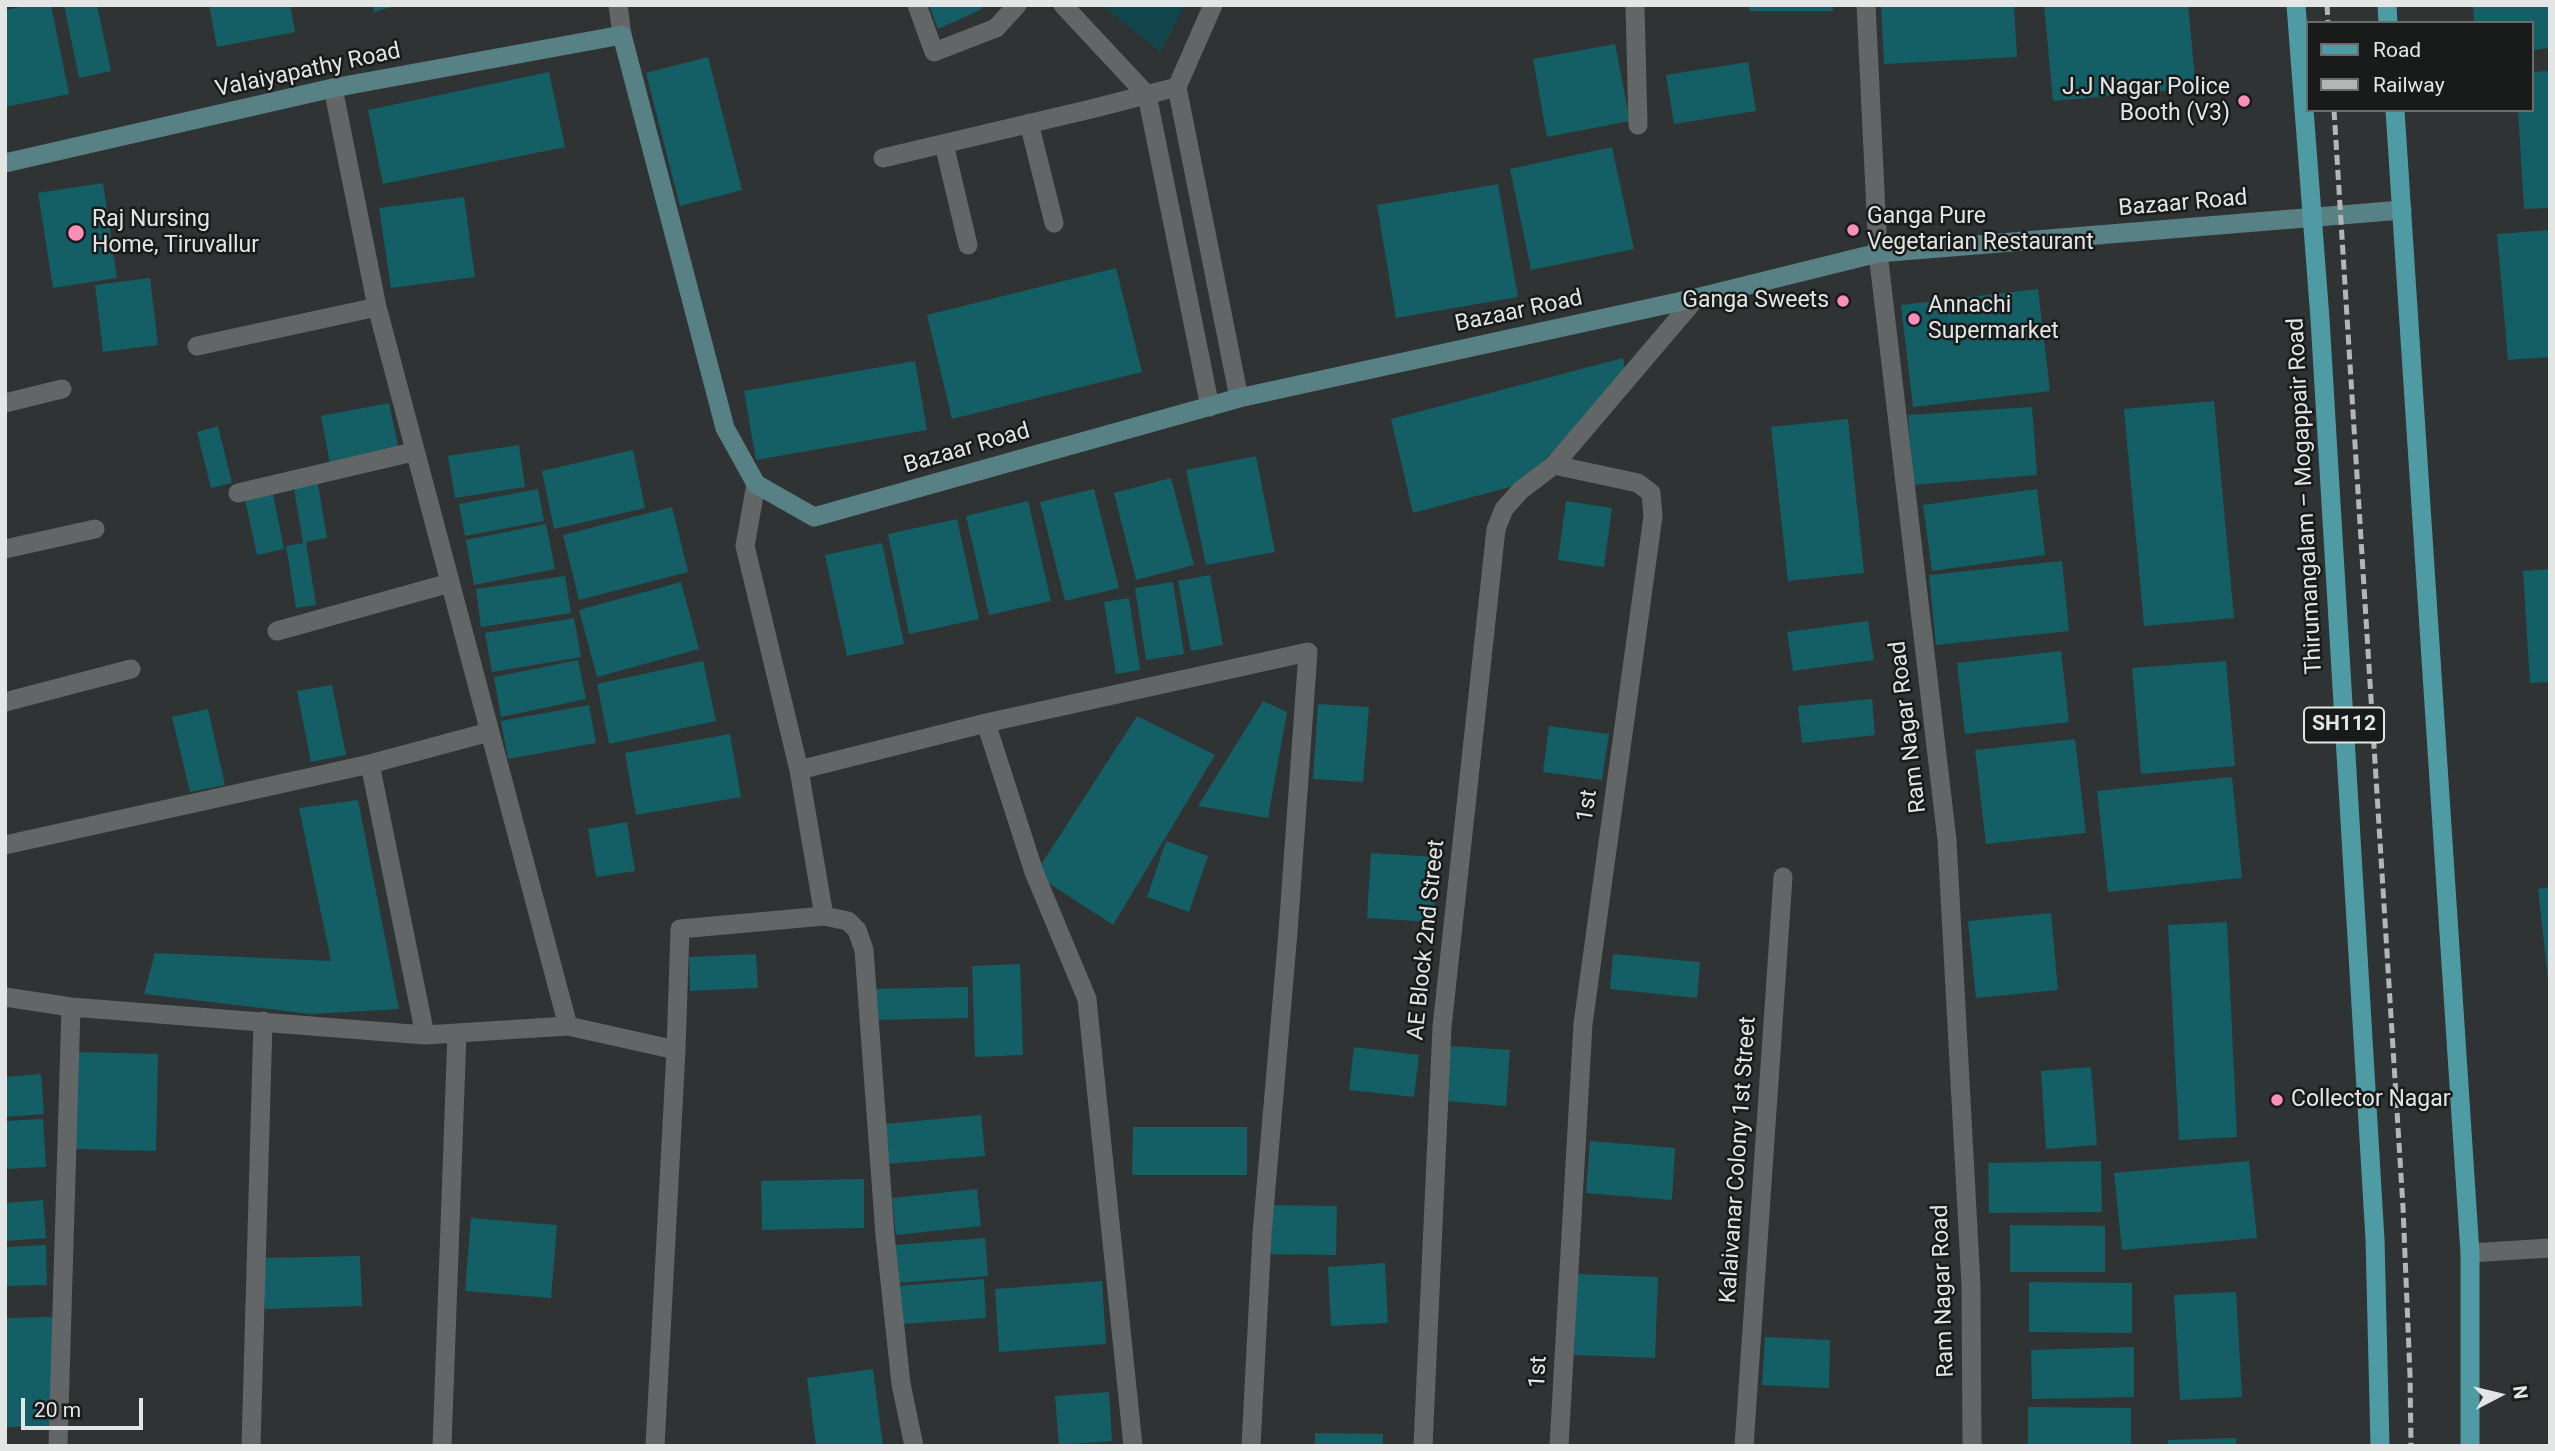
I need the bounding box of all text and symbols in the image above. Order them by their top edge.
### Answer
legend [2306,21,2534,112]
street label: Valaiyapathy Road [213,38,403,104]
text: Road [2373,38,2421,62]
text: Railway [2373,73,2445,97]
place label: J.J Nagar Police Booth (V3) [2062,74,2230,128]
marker: J.J Nagar Police Booth (V3) [2236,93,2252,109]
street label: Bazaar Road [2117,185,2249,223]
place label: Ganga Pure Vegetarian Restaurant [1867,203,2094,257]
place label: Raj Nursing Home, Tiruvallur [92,206,259,260]
marker: Ganga Pure Vegetarian Restaurant [1845,222,1861,238]
marker: Raj Nursing Home, Tiruvallur [66,223,86,243]
street label: Bazaar Road [1453,285,1585,339]
place label: Ganga Sweets [1682,287,1829,315]
place label: Annachi Supermarket [1928,292,2059,346]
marker: Ganga Sweets [1835,293,1851,309]
marker: Annachi Supermarket [1906,311,1922,327]
street label: Thirumangalam – Mogappair Road [2283,317,2329,675]
street label: Bazaar Road [901,418,1033,480]
street label: Ram Nagar Road [1885,639,1933,815]
road number: SH112 [2304,708,2384,742]
street label: 1st [1572,788,1604,824]
street label: AE Block 2nd Street [1403,839,1451,1041]
street label: Kalaivanar Colony 1st Street [1715,1016,1763,1304]
place label: Collector Nagar [2291,1086,2451,1114]
marker: Collector Nagar [2269,1092,2285,1108]
street label: Ram Nagar Road [1927,1204,1961,1378]
street label: 1st [1524,1355,1554,1389]
north arrow [2464,1360,2534,1430]
scale bar [24,1384,147,1428]
text: N [2508,1384,2533,1400]
text: 20 m [34,1398,81,1422]

